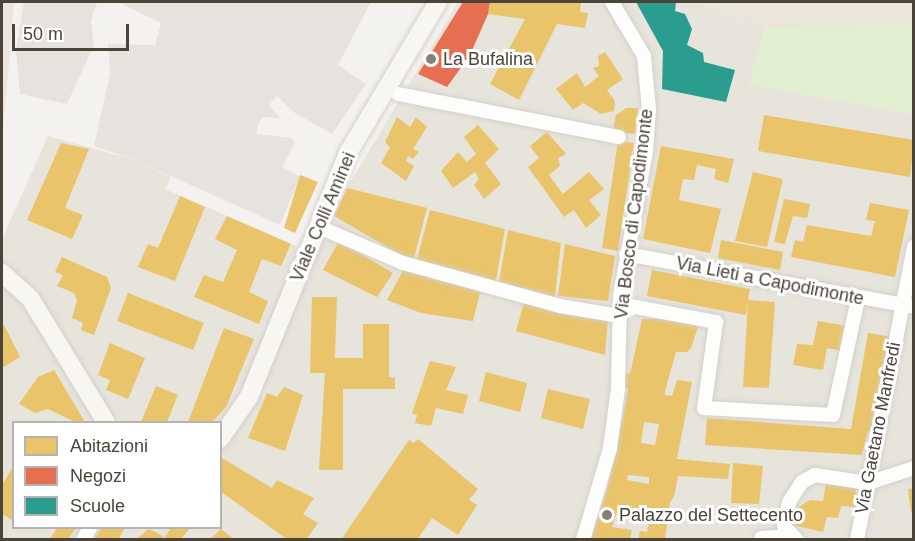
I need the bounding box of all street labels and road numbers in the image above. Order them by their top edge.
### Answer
street label: Via Bosco di Capodimonte [610,108,658,320]
street label: Viale Colli Aminei [286,148,360,286]
street label: Via Lieti a Capodimonte [674,252,866,310]
street label: Via Gaetano Manfredi [851,340,905,516]

